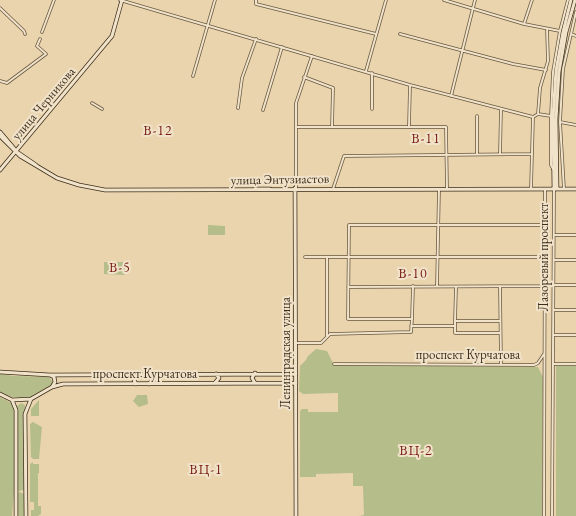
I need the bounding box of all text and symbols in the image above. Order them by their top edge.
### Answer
street label: улица Черникова [9,64,79,144]
district label: В-12 [143,123,173,139]
district label: В-11 [411,131,441,147]
street label: улица Энтузиастов [231,171,329,189]
street label: Лазоревый проспект [536,203,552,311]
district label: В-5 [109,260,131,276]
district label: В-10 [398,266,428,282]
street label: Ленинградская улица [278,297,294,409]
street label: проспект Курчатова [416,347,520,363]
street label: проспект Курчатова [93,366,197,382]
district label: ВЦ-2 [399,443,433,459]
district label: ВЦ-1 [189,462,223,478]

